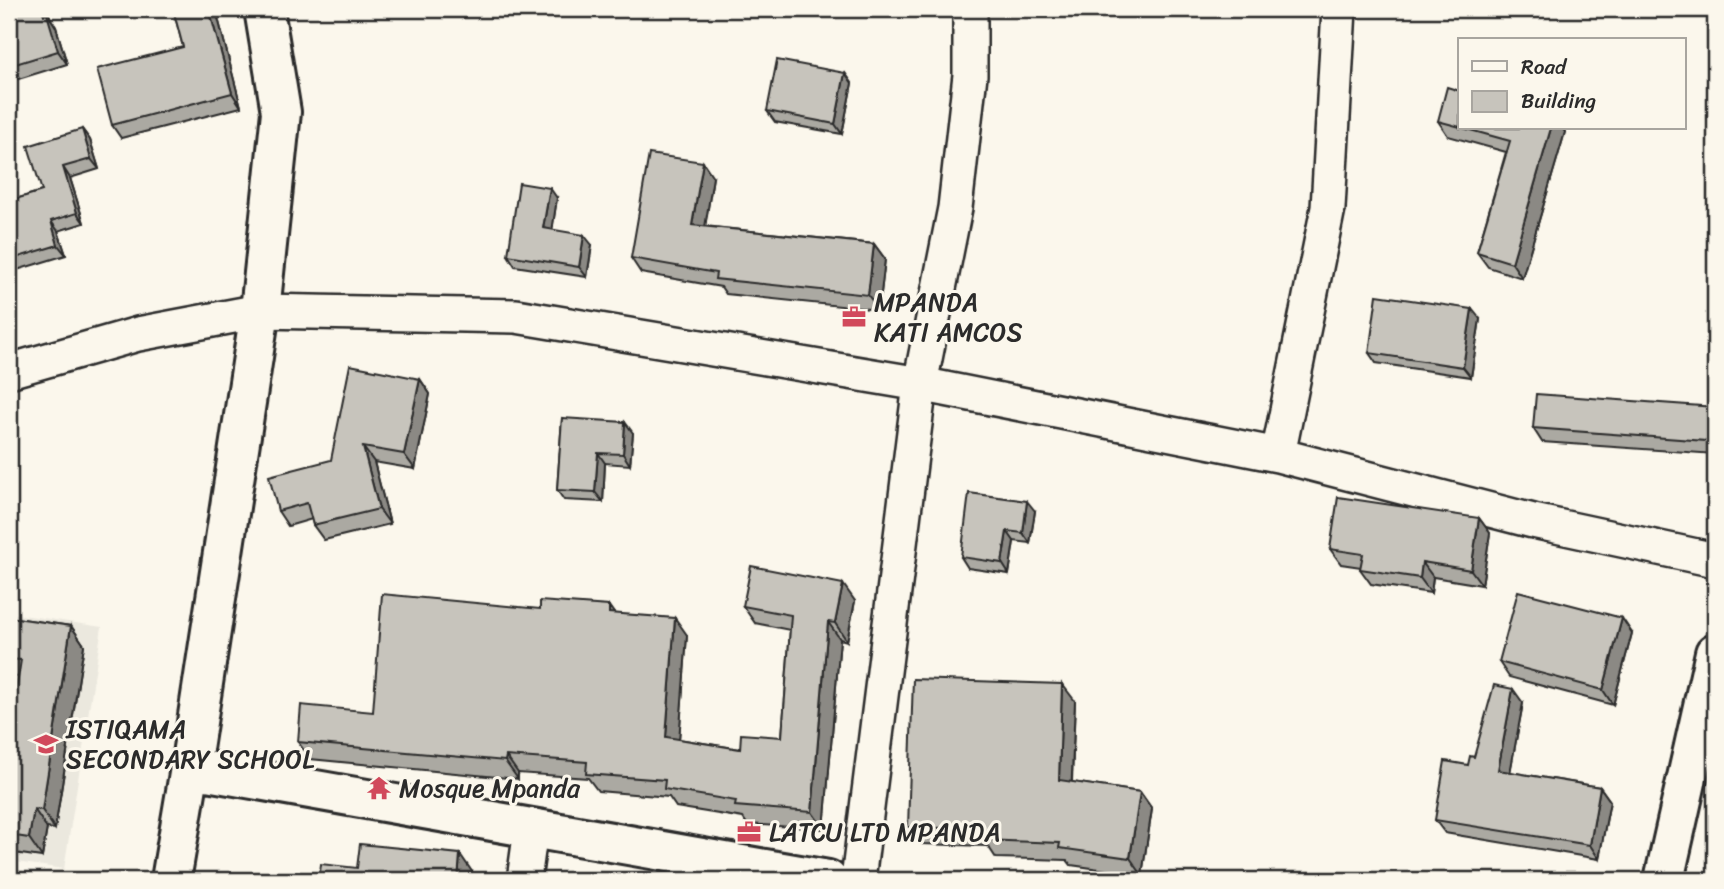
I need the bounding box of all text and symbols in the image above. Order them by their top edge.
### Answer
legend [1458,38,1686,130]
text: Road [1521,48,1568,86]
text: Building [1521,82,1597,120]
place label: MPANDA KATI AMCOS [874,279,1023,355]
office icon: MPANDA KATI AMCOS [840,303,868,331]
place label: ISTIQAMA SECONDARY SCHOOL [65,706,314,782]
school or university icon: ISTIQAMA SECONDARY SCHOOL [32,730,60,758]
place label: Mosque Mpanda [399,765,581,811]
temple icon: Mosque Mpanda [365,774,393,802]
place label: LATCU LTD MPANDA [769,809,1001,855]
office icon: LATCU LTD MPANDA [735,818,763,846]

